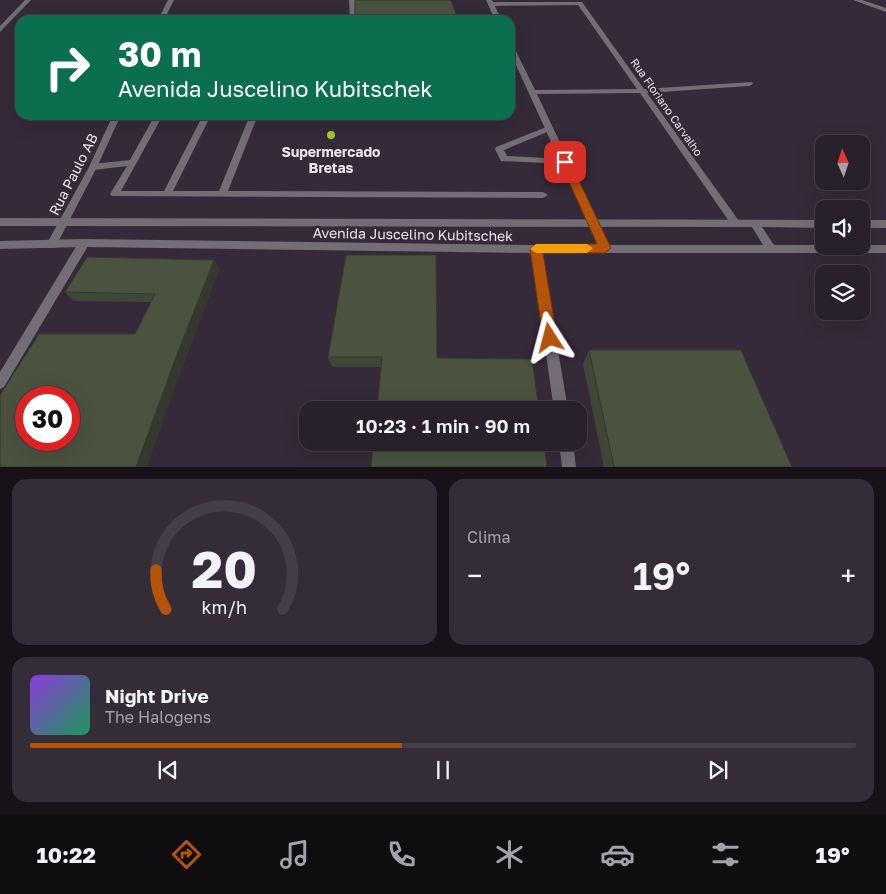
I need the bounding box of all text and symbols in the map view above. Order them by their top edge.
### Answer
text: 30 m [118,33,201,75]
icon: right [35,35,100,100]
street label: Rua Floriano Carvalho [628,56,706,159]
text: Avenida Juscelino Kubitschek [118,75,433,102]
marker: Supermercado Bretas [325,129,337,141]
street label: Rua Paulo AB [45,130,101,218]
north arrow [815,135,870,190]
map controls [815,135,870,320]
pin [544,141,586,183]
place label: Supermercado Bretas [282,143,380,176]
icon: arrive [551,148,579,176]
button: sound [815,200,870,255]
street label: Avenida Juscelino Kubitschek [313,224,513,244]
button: layers [815,265,870,320]
position arrow [523,311,575,363]
speed limit sign: 30 [15,386,80,451]
text: 10:23 · 1 min · 90 m [356,414,530,437]
text: Clima [467,527,511,547]
text: 20 [192,537,257,599]
text: 19° [633,553,690,598]
text: − [467,559,482,592]
text: + [841,559,856,592]
text: km/h [202,596,247,618]
text: Night Drive [105,684,209,707]
text: The Halogens [105,707,211,727]
icon: previous [154,756,182,784]
icon: pause [429,756,457,784]
icon: next [704,756,732,784]
icon: directions [169,837,204,872]
icon: music [277,837,312,872]
icon: phone [384,837,419,872]
icon: climate [492,837,527,872]
icon: car [600,837,635,872]
icon: filters [708,837,743,872]
text: 10:22 [36,841,96,868]
text: 19° [816,841,850,868]

